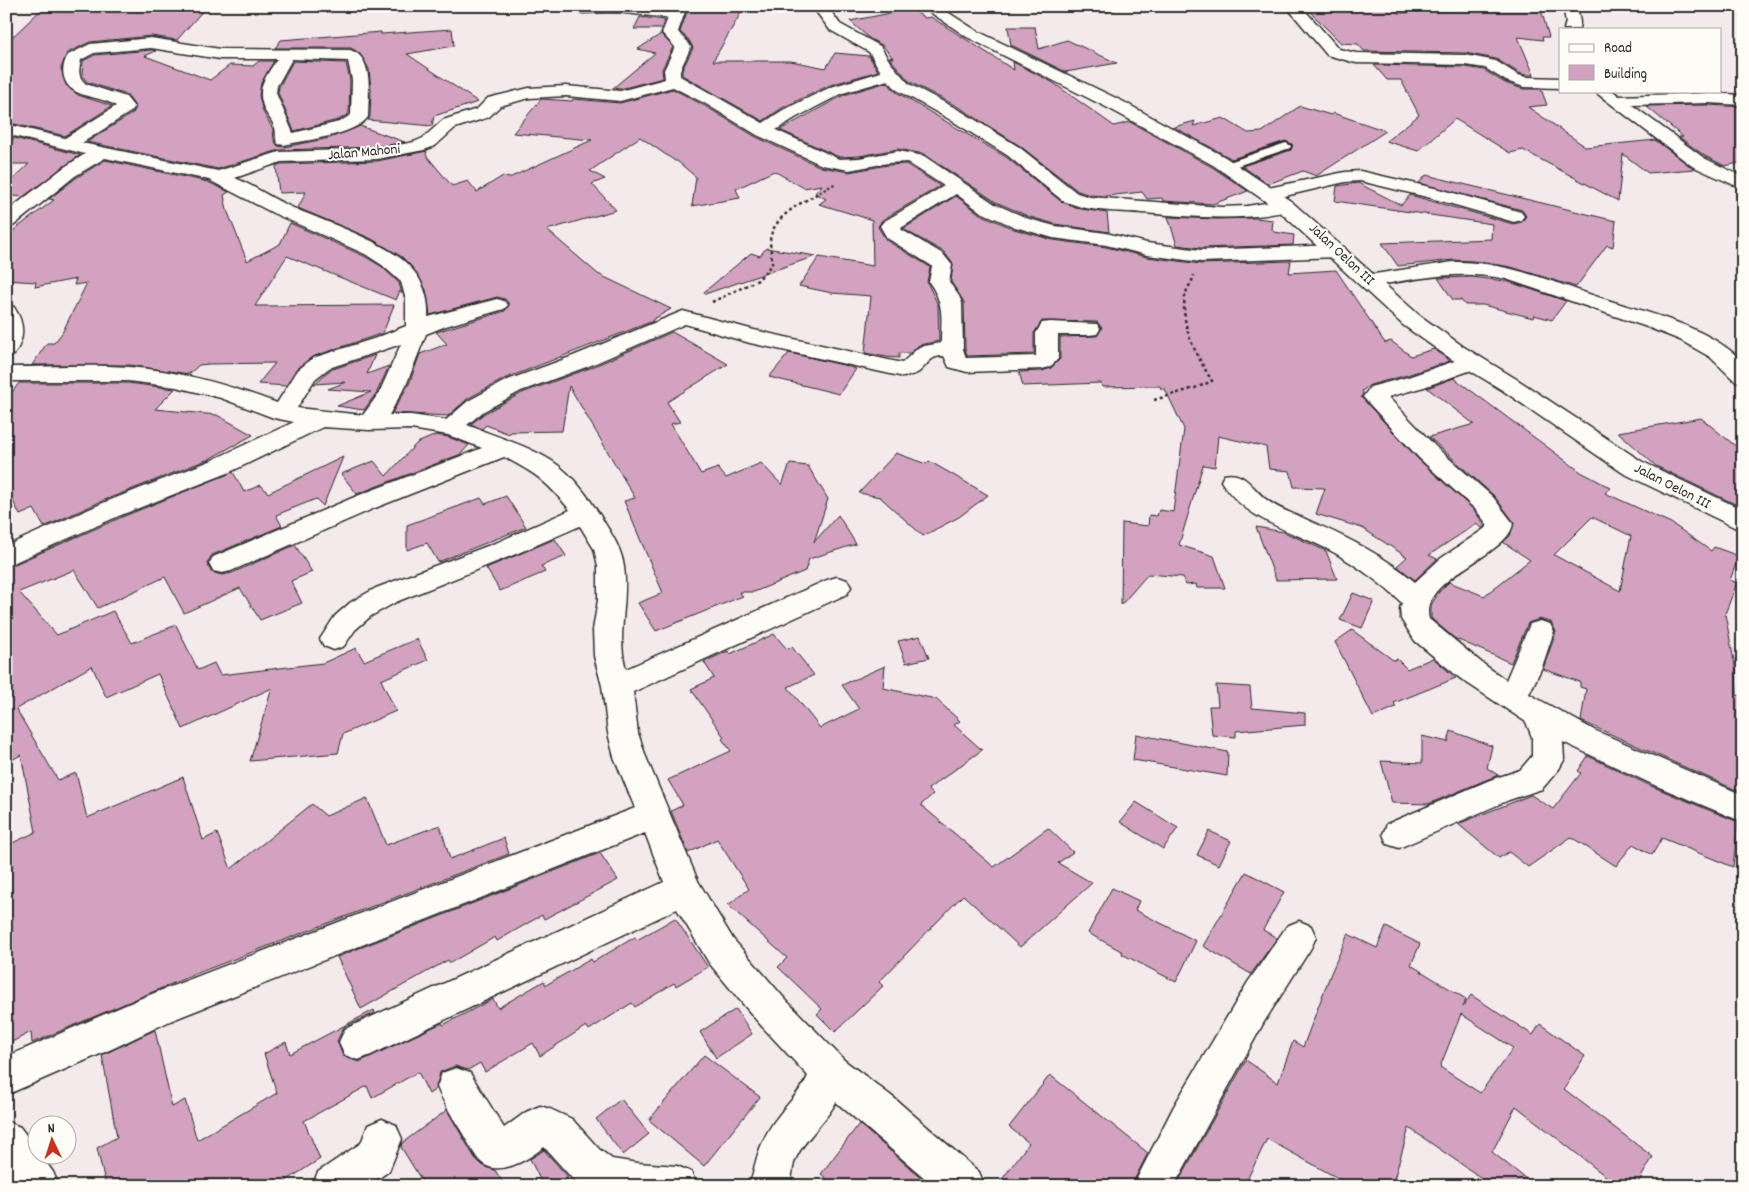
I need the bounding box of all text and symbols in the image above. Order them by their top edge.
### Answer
legend [1559,28,1722,92]
text: Road [1604,38,1632,60]
text: Building [1604,64,1647,86]
street label: Jalan Mahoni [327,139,401,167]
street label: Jalan Oelon III [1303,219,1379,292]
street label: Jalan Oelon III [1630,458,1714,516]
north arrow [28,1114,78,1164]
text: N [47,1119,55,1139]

